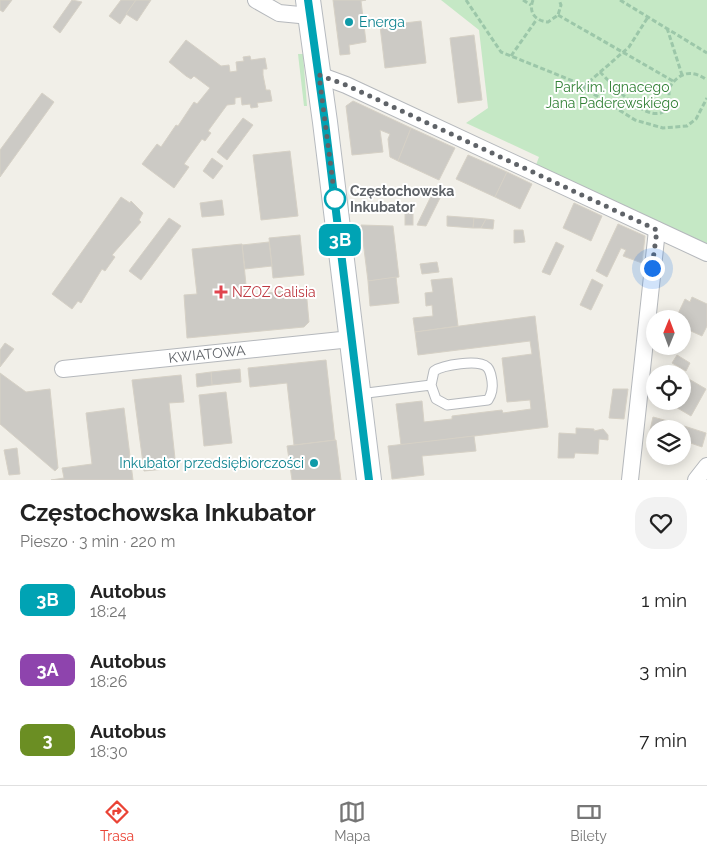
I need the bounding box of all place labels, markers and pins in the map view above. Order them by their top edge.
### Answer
place label: Energa [359,14,405,30]
marker: Energa [343,16,355,28]
place label: Częstochowska Inkubator [350,183,454,215]
marker: Częstochowska Inkubator [324,188,346,210]
place label: NZOZ Calisia [232,284,316,300]
marker: NZOZ Calisia [214,285,228,299]
place label: Inkubator przedsiębiorczości [119,455,304,471]
marker: Inkubator przedsiębiorczości [308,457,320,469]

